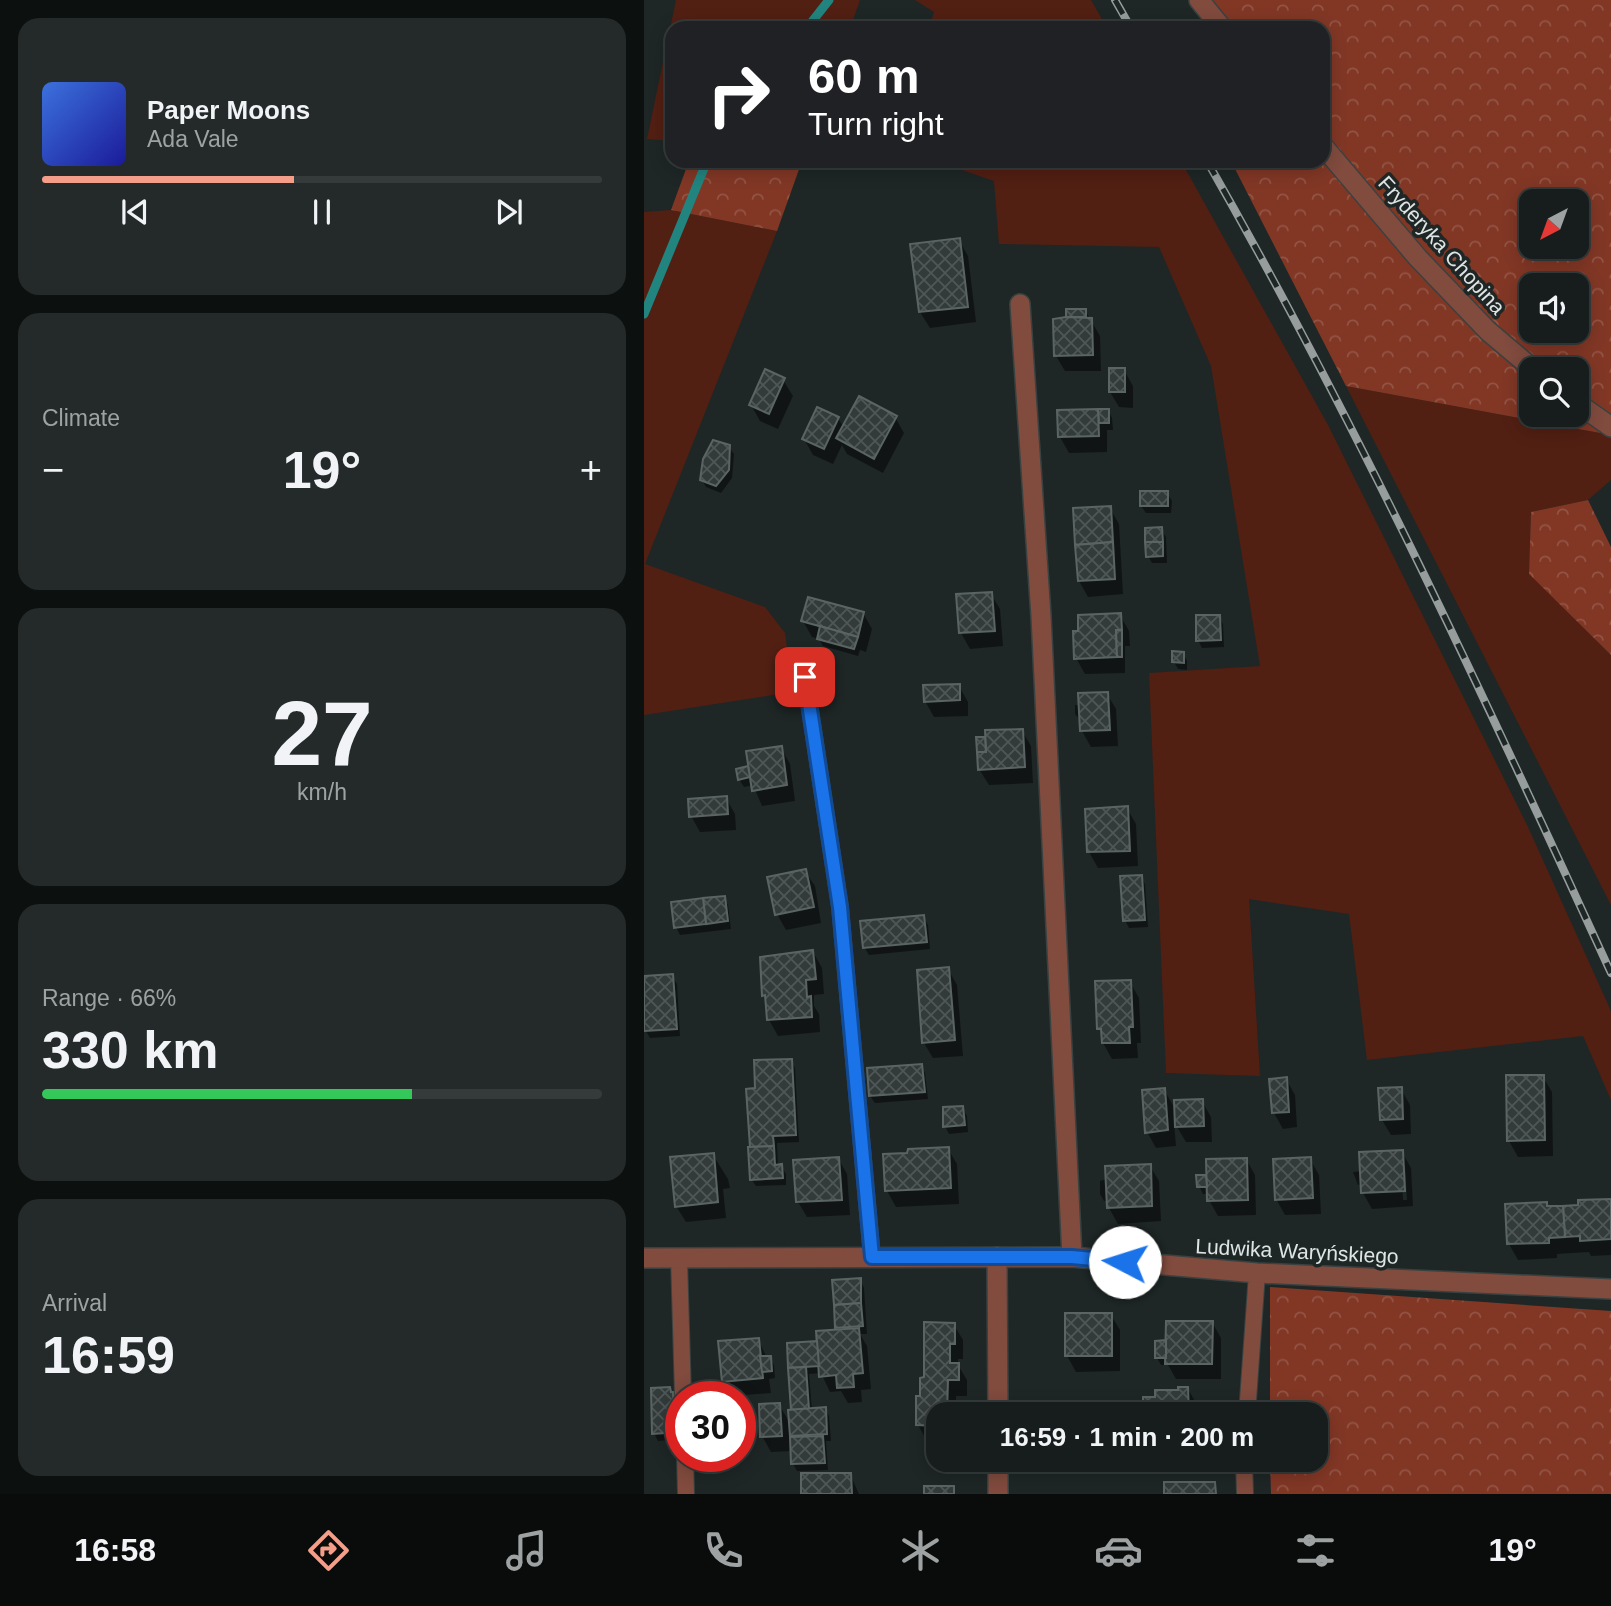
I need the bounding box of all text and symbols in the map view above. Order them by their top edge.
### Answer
icon: right [693,49,784,140]
text: 60 m [808,49,920,103]
text: Paper Moons [147,95,310,125]
text: Turn right [808,106,944,142]
text: Ada Vale [147,126,239,152]
street label: Fryderyka Chopina [1374,171,1510,319]
north arrow [1519,189,1589,259]
map controls [1519,189,1589,427]
icon: previous [116,193,154,231]
icon: pause [303,193,341,231]
icon: next [490,193,528,231]
button: sound [1519,273,1589,343]
button: search [1519,357,1589,427]
text: Climate [42,405,120,431]
text: 19° [283,441,361,499]
text: − [42,449,64,491]
text: + [580,449,602,491]
pin [775,647,835,707]
icon: arrive [786,658,824,696]
text: 27 [271,683,373,784]
text: km/h [297,779,347,805]
text: Range · 66% [42,985,176,1011]
text: 330 km [42,1021,218,1079]
position arrow [1088,1225,1162,1299]
street label: Ludwika Waryńskiego [1195,1234,1399,1268]
text: Arrival [42,1290,107,1316]
text: 16:59 [42,1326,175,1384]
speed limit sign: 30 [665,1381,756,1472]
text: 16:59 · 1 min · 200 m [1000,1422,1254,1452]
icon: directions [304,1526,353,1575]
icon: music [502,1526,551,1575]
icon: phone [699,1526,748,1575]
icon: climate [896,1526,945,1575]
icon: car [1094,1526,1143,1575]
icon: filters [1291,1526,1340,1575]
text: 16:58 [74,1532,156,1568]
text: 19° [1488,1532,1537,1568]

